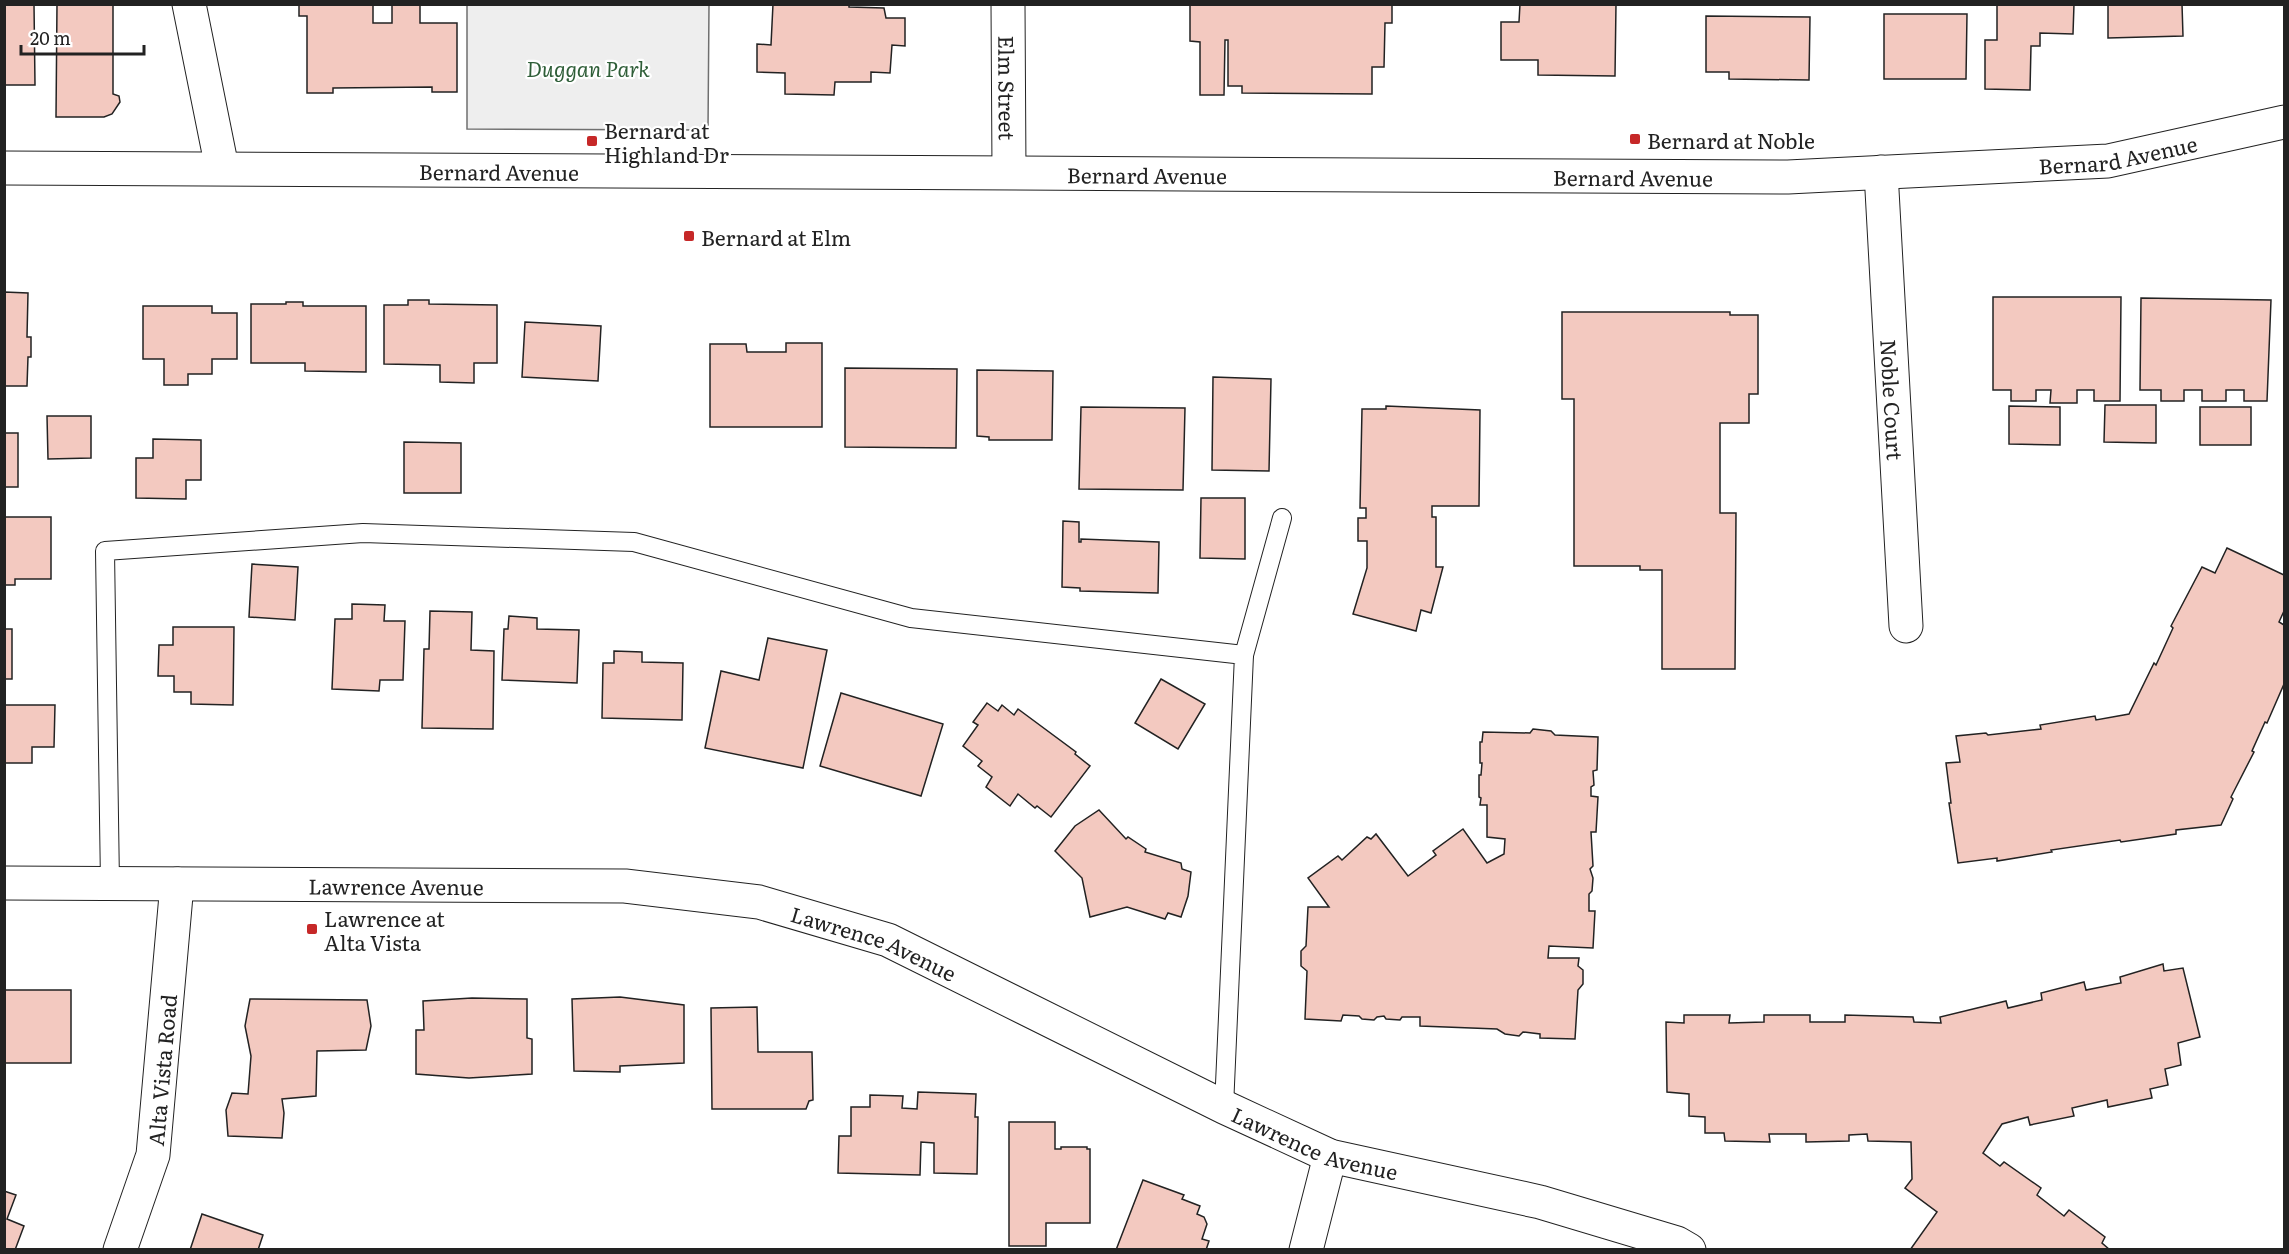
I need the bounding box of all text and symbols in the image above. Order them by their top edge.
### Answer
scale bar [21,18,144,56]
text: 20 m [30,24,71,51]
street label: Elm Street [993,35,1024,141]
park label: Duggan Park [526,52,650,83]
place label: Bernard at Highland Dr [604,114,729,169]
place label: Bernard at Noble [1647,124,1815,155]
street label: Bernard Avenue [2038,126,2200,180]
marker: Bernard at Noble [1628,132,1642,146]
marker: Bernard at Highland Dr [585,134,599,148]
street label: Bernard Avenue [419,155,579,186]
street label: Bernard Avenue [1067,158,1227,190]
street label: Bernard Avenue [1553,160,1713,192]
place label: Bernard at Elm [701,221,851,252]
marker: Bernard at Elm [682,229,696,243]
street label: Noble Court [1875,338,1912,462]
street label: Lawrence Avenue [308,869,484,901]
street label: Lawrence Avenue [788,897,962,987]
place label: Lawrence at Alta Vista [324,902,445,957]
marker: Lawrence at Alta Vista [305,922,319,936]
street label: Alta Vista Road [138,992,183,1147]
street label: Lawrence Avenue [1227,1097,1401,1186]

